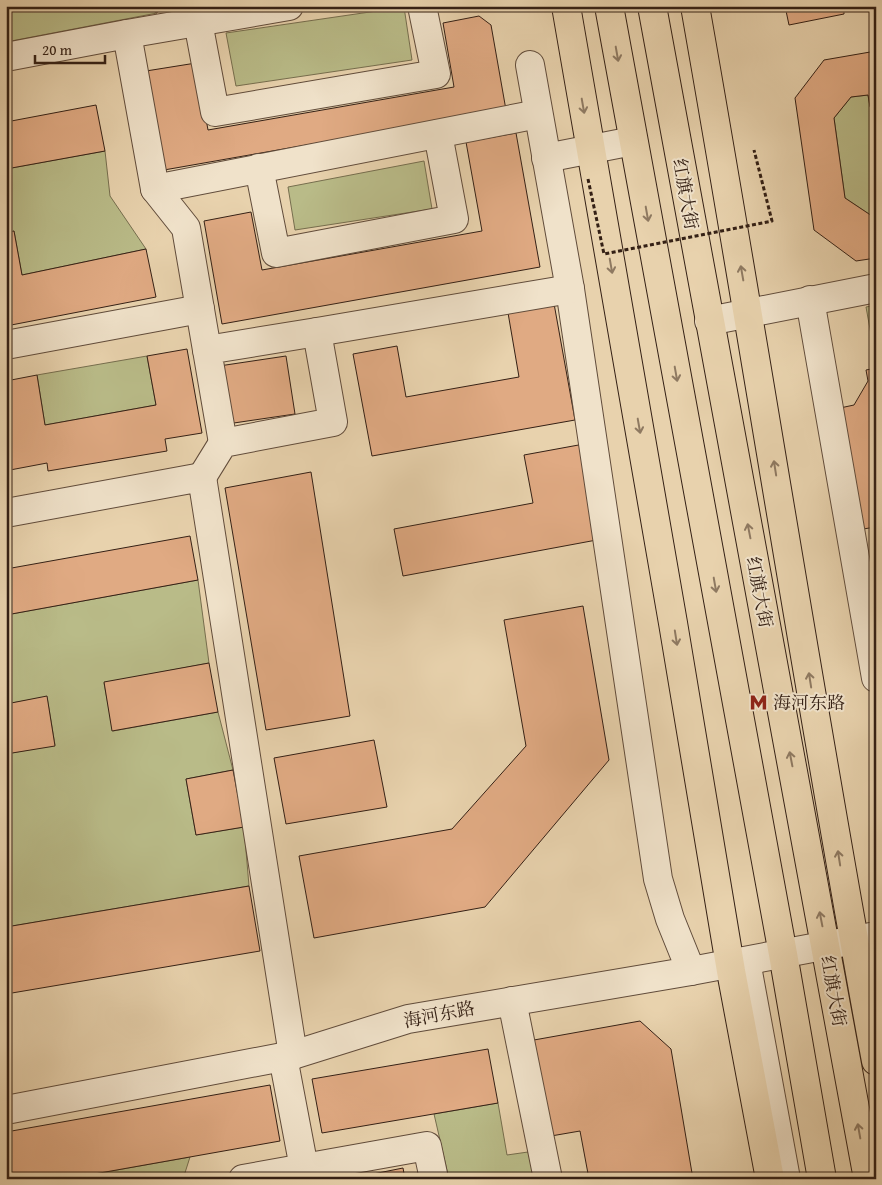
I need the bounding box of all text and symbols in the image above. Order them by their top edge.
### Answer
scale bar [35,32,105,64]
text: 20 m [42,39,73,60]
one-way arrow [613,46,623,62]
one-way arrow [579,98,589,114]
street label: 红旗大街 [666,156,706,232]
one-way arrow [642,206,652,222]
one-way arrow [607,258,617,274]
one-way arrow [737,265,747,281]
one-way arrow [672,365,682,381]
one-way arrow [635,418,644,434]
one-way arrow [770,460,780,476]
one-way arrow [743,523,753,539]
street label: 红旗大街 [740,554,780,630]
one-way arrow [711,577,720,593]
one-way arrow [671,630,681,646]
one-way arrow [805,672,815,688]
place label: 海河东路 [773,689,845,716]
metro station icon: 海河东路 [749,692,769,712]
one-way arrow [786,752,796,768]
one-way arrow [834,850,844,866]
one-way arrow [816,912,826,928]
street label: 红旗大街 [814,953,854,1029]
street label: 海河东路 [401,994,477,1034]
one-way arrow [854,1123,864,1139]

